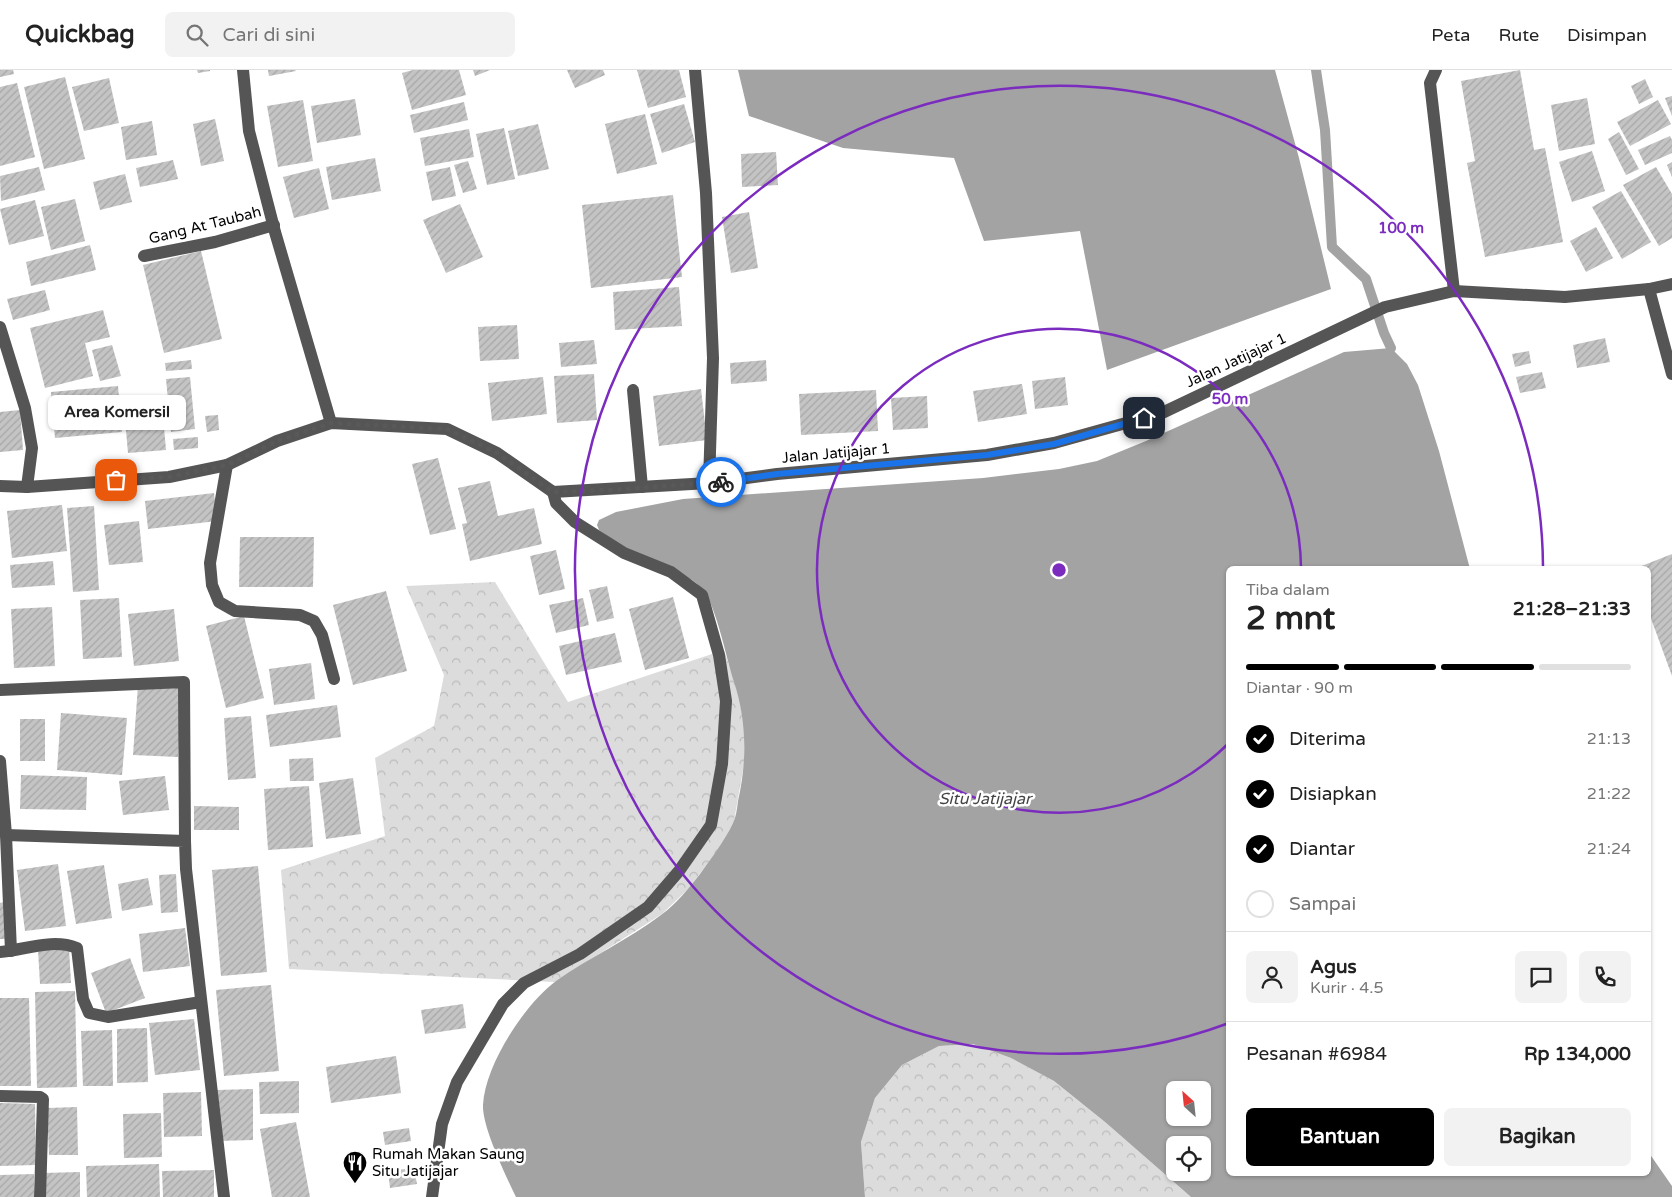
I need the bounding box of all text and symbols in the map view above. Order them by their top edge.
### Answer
search box [165,12,515,57]
text: Quickbag [25,20,135,49]
icon: search [183,21,211,49]
text: Cari di sini [223,24,315,46]
text: Peta [1431,24,1470,46]
text: Rute [1498,24,1539,46]
text: Disimpan [1567,24,1647,46]
street label: Gang At Taubah [147,202,263,248]
text: 100 m [1378,219,1424,237]
street label: Jalan Jatijajar 1 [1183,329,1289,391]
text: 50 m [1212,390,1248,408]
callout: Area Komersil [47,395,185,430]
pin [1123,397,1165,439]
text: Area Komersil [64,402,170,422]
icon: home [1130,404,1158,432]
street label: Jalan Jatijajar 1 [781,439,891,467]
courier [696,457,746,507]
pin [95,459,137,501]
icon: bag [102,466,130,494]
icon: bike [707,468,735,496]
centre of rings [1050,561,1068,579]
text: Tiba dalam [1246,580,1330,600]
text: 21:28–21:33 [1513,598,1631,620]
text: 2 mnt [1246,600,1335,638]
text: Diantar · 90 m [1246,678,1353,698]
icon: check [1246,725,1274,753]
text: Diterima [1289,728,1366,750]
text: 21:13 [1587,729,1631,749]
icon: check [1246,780,1274,808]
text: Disiapkan [1289,783,1377,805]
text: 21:22 [1587,784,1631,804]
water label: Situ Jatijajar [939,789,1033,809]
icon: check [1246,835,1274,863]
text: Diantar [1289,838,1355,860]
text: 21:24 [1587,839,1631,859]
text: Sampai [1289,893,1356,915]
button: person [1246,951,1298,1003]
button: chat [1515,951,1567,1003]
button: phone [1579,951,1631,1003]
text: Agus [1310,956,1357,978]
text: Kurir · 4.5 [1310,978,1383,998]
text: Pesanan #6984 [1246,1043,1387,1065]
text: Rp 134,000 [1524,1043,1631,1065]
north arrow [1166,1081,1211,1126]
map controls [1166,1081,1211,1181]
button: Bantuan [1246,1108,1434,1166]
button: Bagikan [1444,1108,1631,1166]
button: locate [1166,1136,1211,1181]
place label: Rumah Makan Saung Situ Jatijajar [372,1145,525,1180]
restaurant icon: Rumah Makan Saung Situ Jatijajar [342,1150,368,1184]

